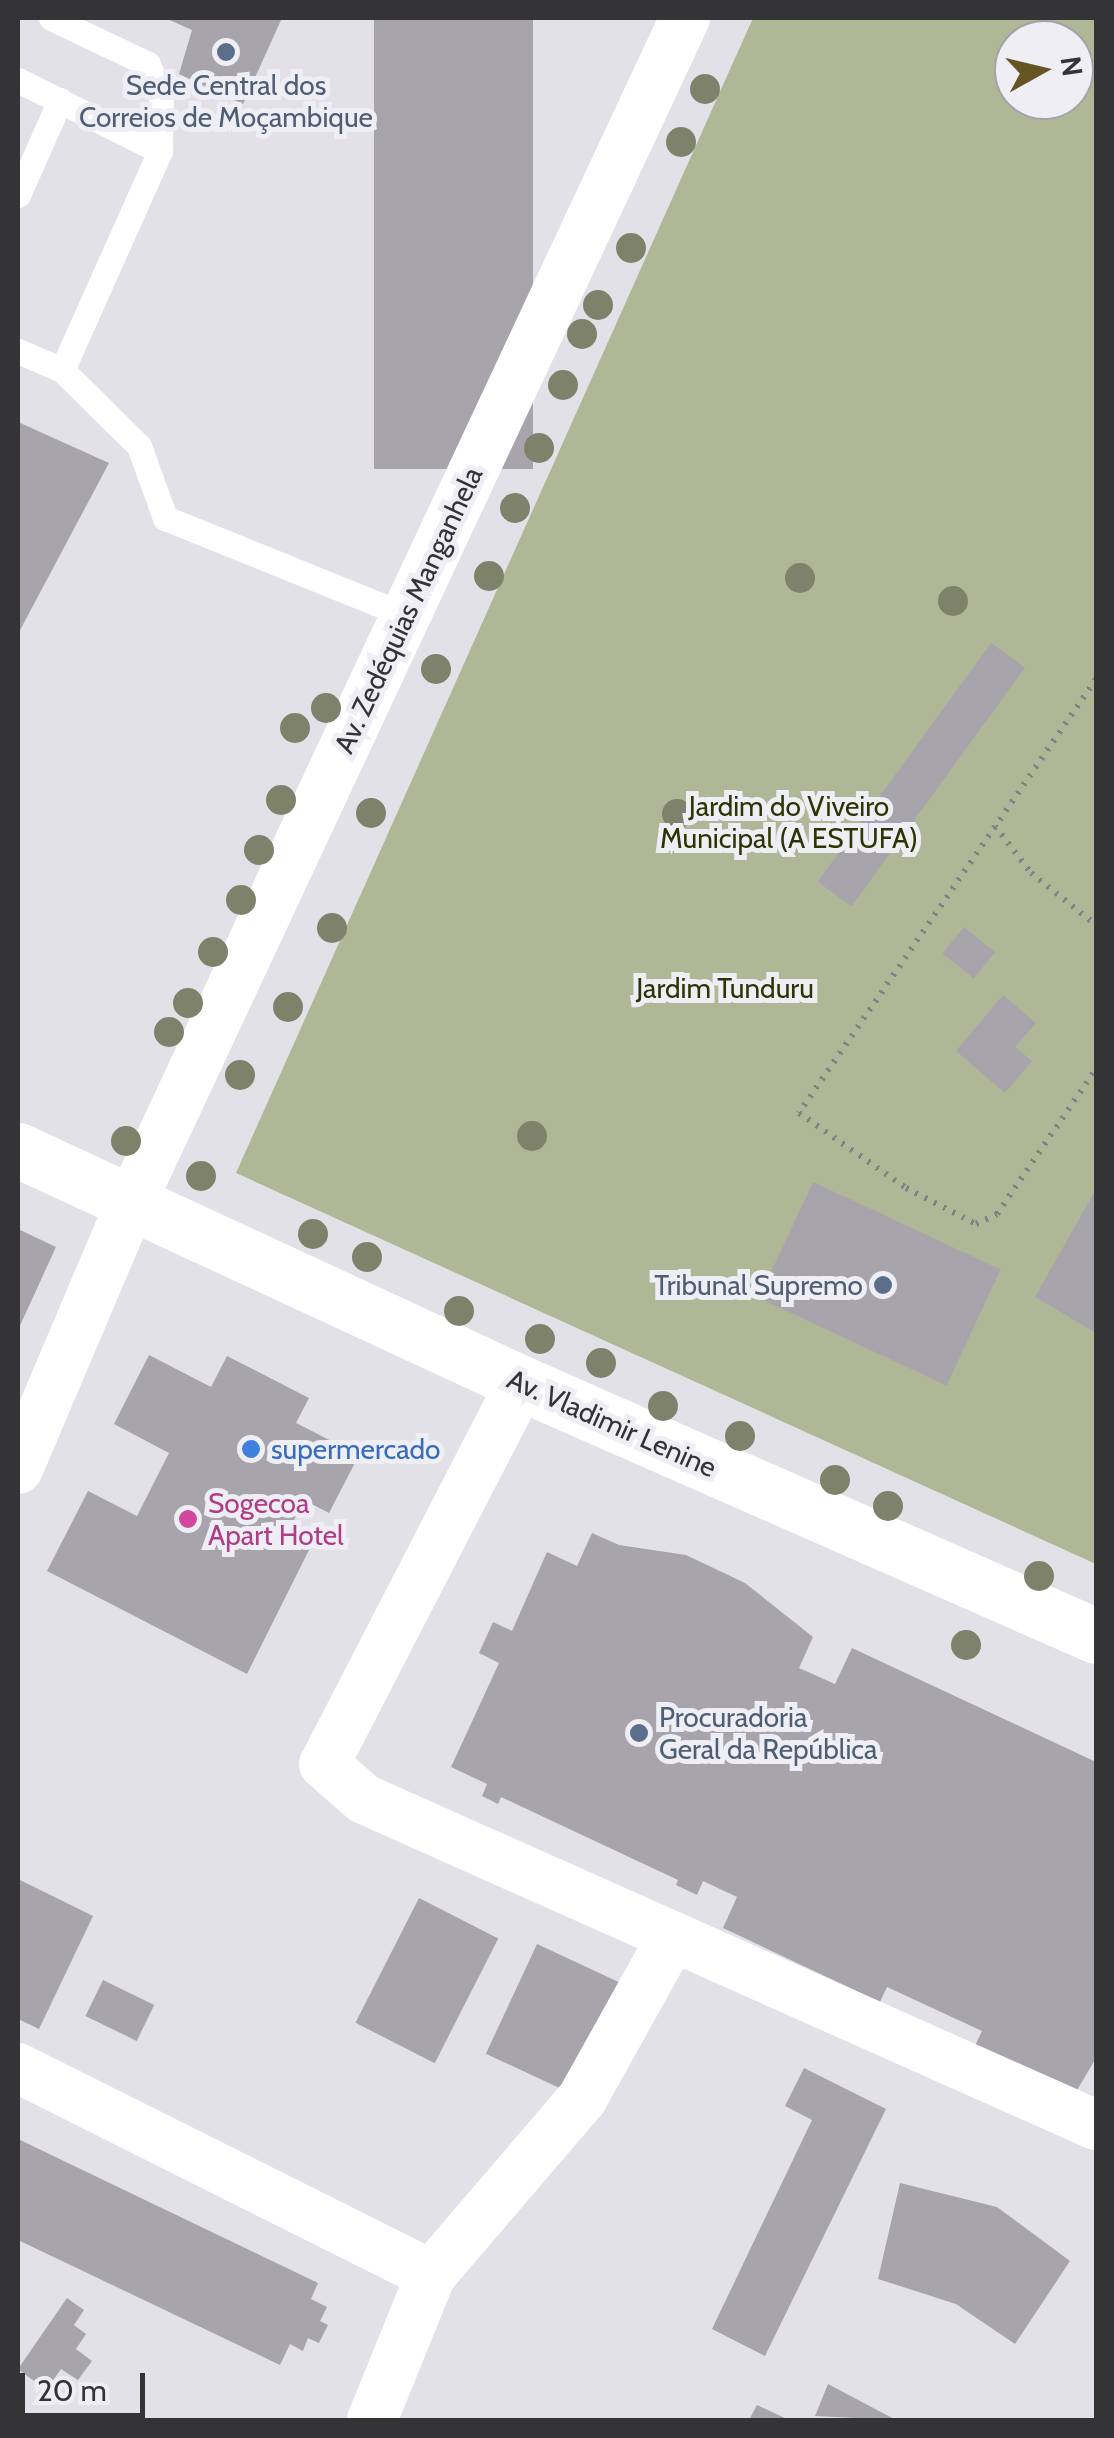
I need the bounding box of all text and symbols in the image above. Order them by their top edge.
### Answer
north arrow [994,20,1094,120]
marker: Sede Central dos Correios de Moçambique [215,41,237,63]
text: N [1054,54,1090,78]
place label: Sede Central dos Correios de Moçambique [79,68,373,134]
street label: Av. Zedéquias Manganhela [327,462,489,758]
park label: Jardim do Viveiro Municipal (A ESTUFA) [660,789,918,855]
park label: Jardim Tunduru [636,971,814,1005]
place label: Tribunal Supremo [654,1268,863,1302]
marker: Tribunal Supremo [872,1274,894,1296]
street label: Av. Vladimir Lenine [502,1362,722,1484]
place label: supermercado [271,1432,441,1466]
marker: supermercado [240,1438,262,1460]
place label: Sogecoa Apart Hotel [208,1486,344,1552]
marker: Sogecoa Apart Hotel [177,1508,199,1530]
place label: Procuradoria Geral da República [659,1700,877,1766]
marker: Procuradoria Geral da República [628,1722,650,1744]
scale bar [25,2353,150,2415]
text: 20 m [37,2372,107,2409]

